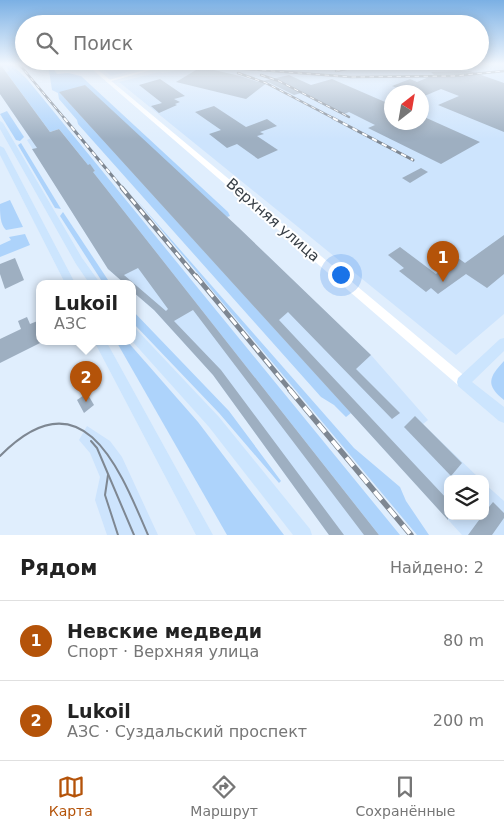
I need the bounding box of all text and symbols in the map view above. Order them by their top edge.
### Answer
search box [15,15,489,70]
icon: search [33,29,61,57]
text: Поиск [73,32,133,54]
north arrow [384,85,429,130]
street label: Верхняя улица [223,174,323,266]
pin: 1 [427,241,459,282]
your location [328,262,354,288]
popup [36,280,136,345]
text: Lukoil [54,292,118,314]
text: АЗС [54,314,86,333]
pin: 2 [70,361,102,402]
map controls [444,475,489,520]
button: layers [444,475,489,520]
text: Рядом [20,556,97,580]
text: Найдено: 2 [390,558,484,577]
text: Невские медведи [67,620,262,642]
text: 1 [30,631,42,650]
text: 80 m [443,631,484,650]
text: Спорт · Верхняя улица [67,642,259,661]
text: Lukoil [67,700,131,722]
text: 2 [30,711,42,730]
text: 200 m [433,711,484,730]
text: АЗС · Суздальский проспект [67,722,307,741]
tab: Карта [49,773,93,819]
tab: Маршрут [190,773,258,819]
tab: Сохранённые [355,773,455,819]

